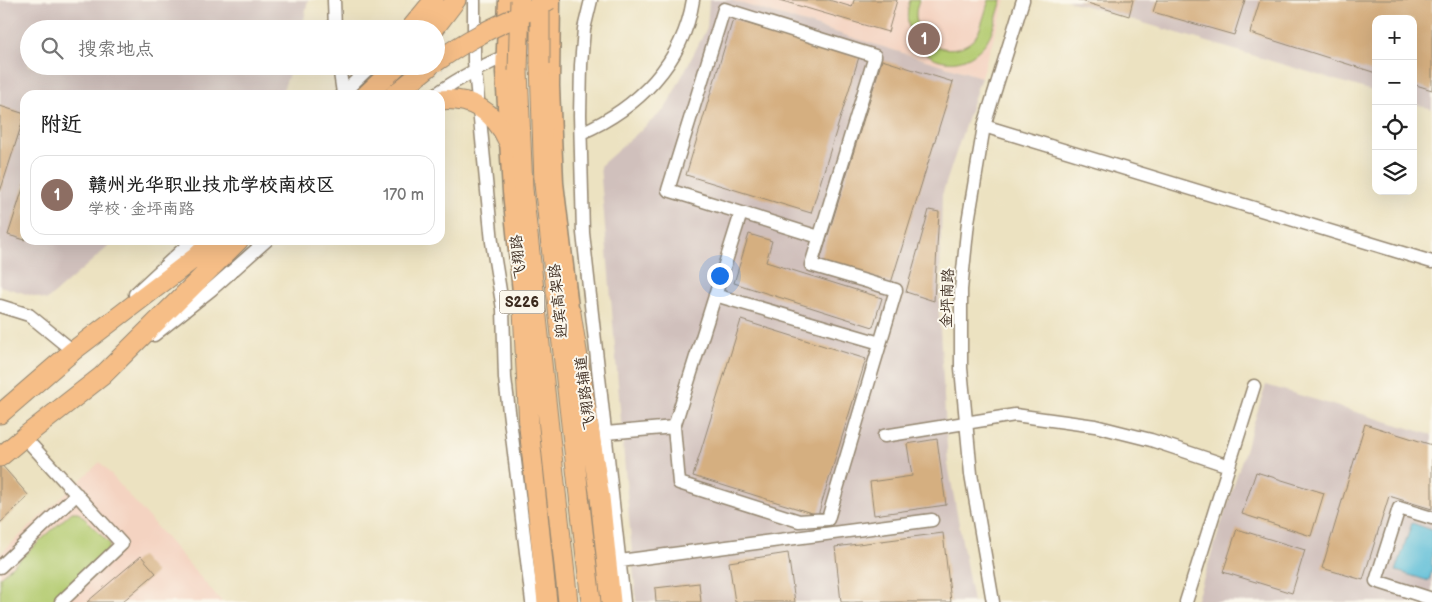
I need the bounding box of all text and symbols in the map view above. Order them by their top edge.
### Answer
map controls [1372,15,1417,195]
button: + [1372,15,1417,60]
search box [20,20,445,75]
pin: 1 [908,20,940,58]
icon: search [38,34,66,62]
text: 搜索地点 [78,38,154,61]
button: − [1372,60,1417,105]
button: locate [1372,105,1417,150]
text: 附近 [40,112,82,137]
button: layers [1372,150,1417,195]
text: 赣州光华职业技术学校南校区 [88,174,335,197]
text: 1 [54,186,60,205]
text: 170 m [383,186,424,205]
text: 学校 · 金坪南路 [88,200,194,219]
street label: 飞翔路 [507,234,530,280]
street label: 迎宾高架路 [545,263,572,339]
your location [707,263,733,289]
street label: 金坪南路 [937,268,958,328]
road number: S226 [500,290,544,314]
street label: 飞翔路辅道 [571,355,599,431]

